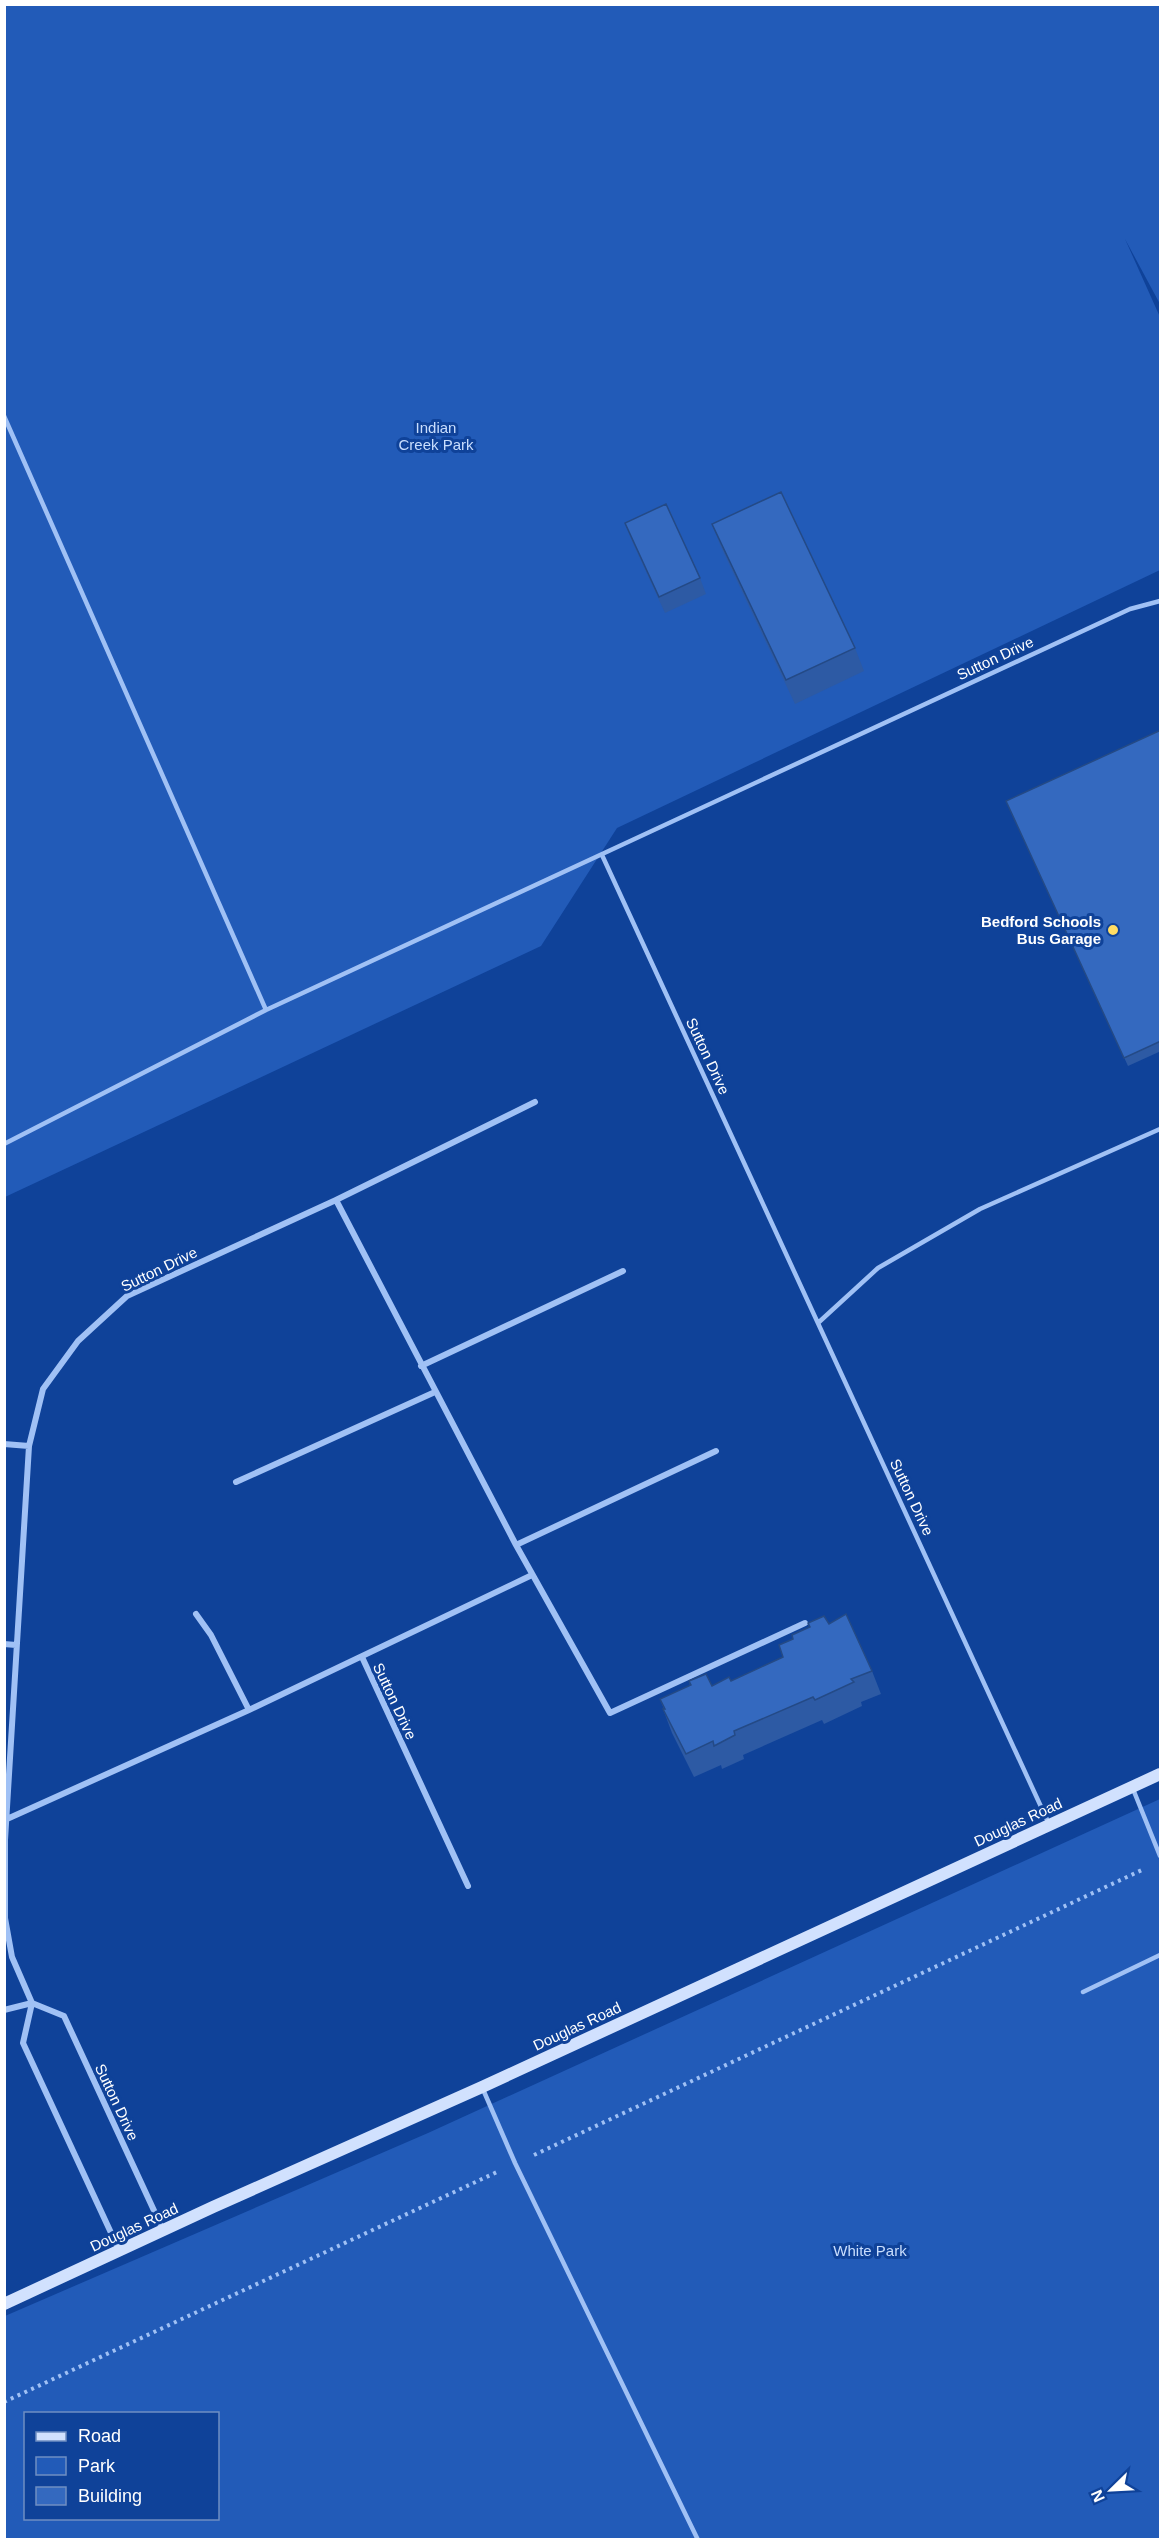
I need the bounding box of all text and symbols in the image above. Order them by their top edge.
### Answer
park label: Indian Creek Park [398,419,474,453]
street label: Sutton Drive [954,633,1036,683]
place label: Bedford Schools Bus Garage [981,913,1101,947]
marker: Bedford Schools Bus Garage [1106,923,1120,937]
street label: Sutton Drive [683,1015,733,1097]
street label: Sutton Drive [118,1243,200,1295]
street label: Sutton Drive [887,1456,937,1538]
street label: Sutton Drive [370,1660,420,1742]
street label: Douglas Road [971,1794,1065,1850]
street label: Douglas Road [530,1998,624,2054]
street label: Sutton Drive [92,2061,142,2143]
street label: Douglas Road [87,2199,181,2255]
park label: White Park [833,2242,907,2259]
legend [24,2412,219,2520]
text: Road [78,2426,121,2446]
text: Park [78,2456,116,2476]
north arrow [1081,2460,1141,2520]
text: Building [78,2486,142,2506]
text: N [1088,2487,1108,2505]

